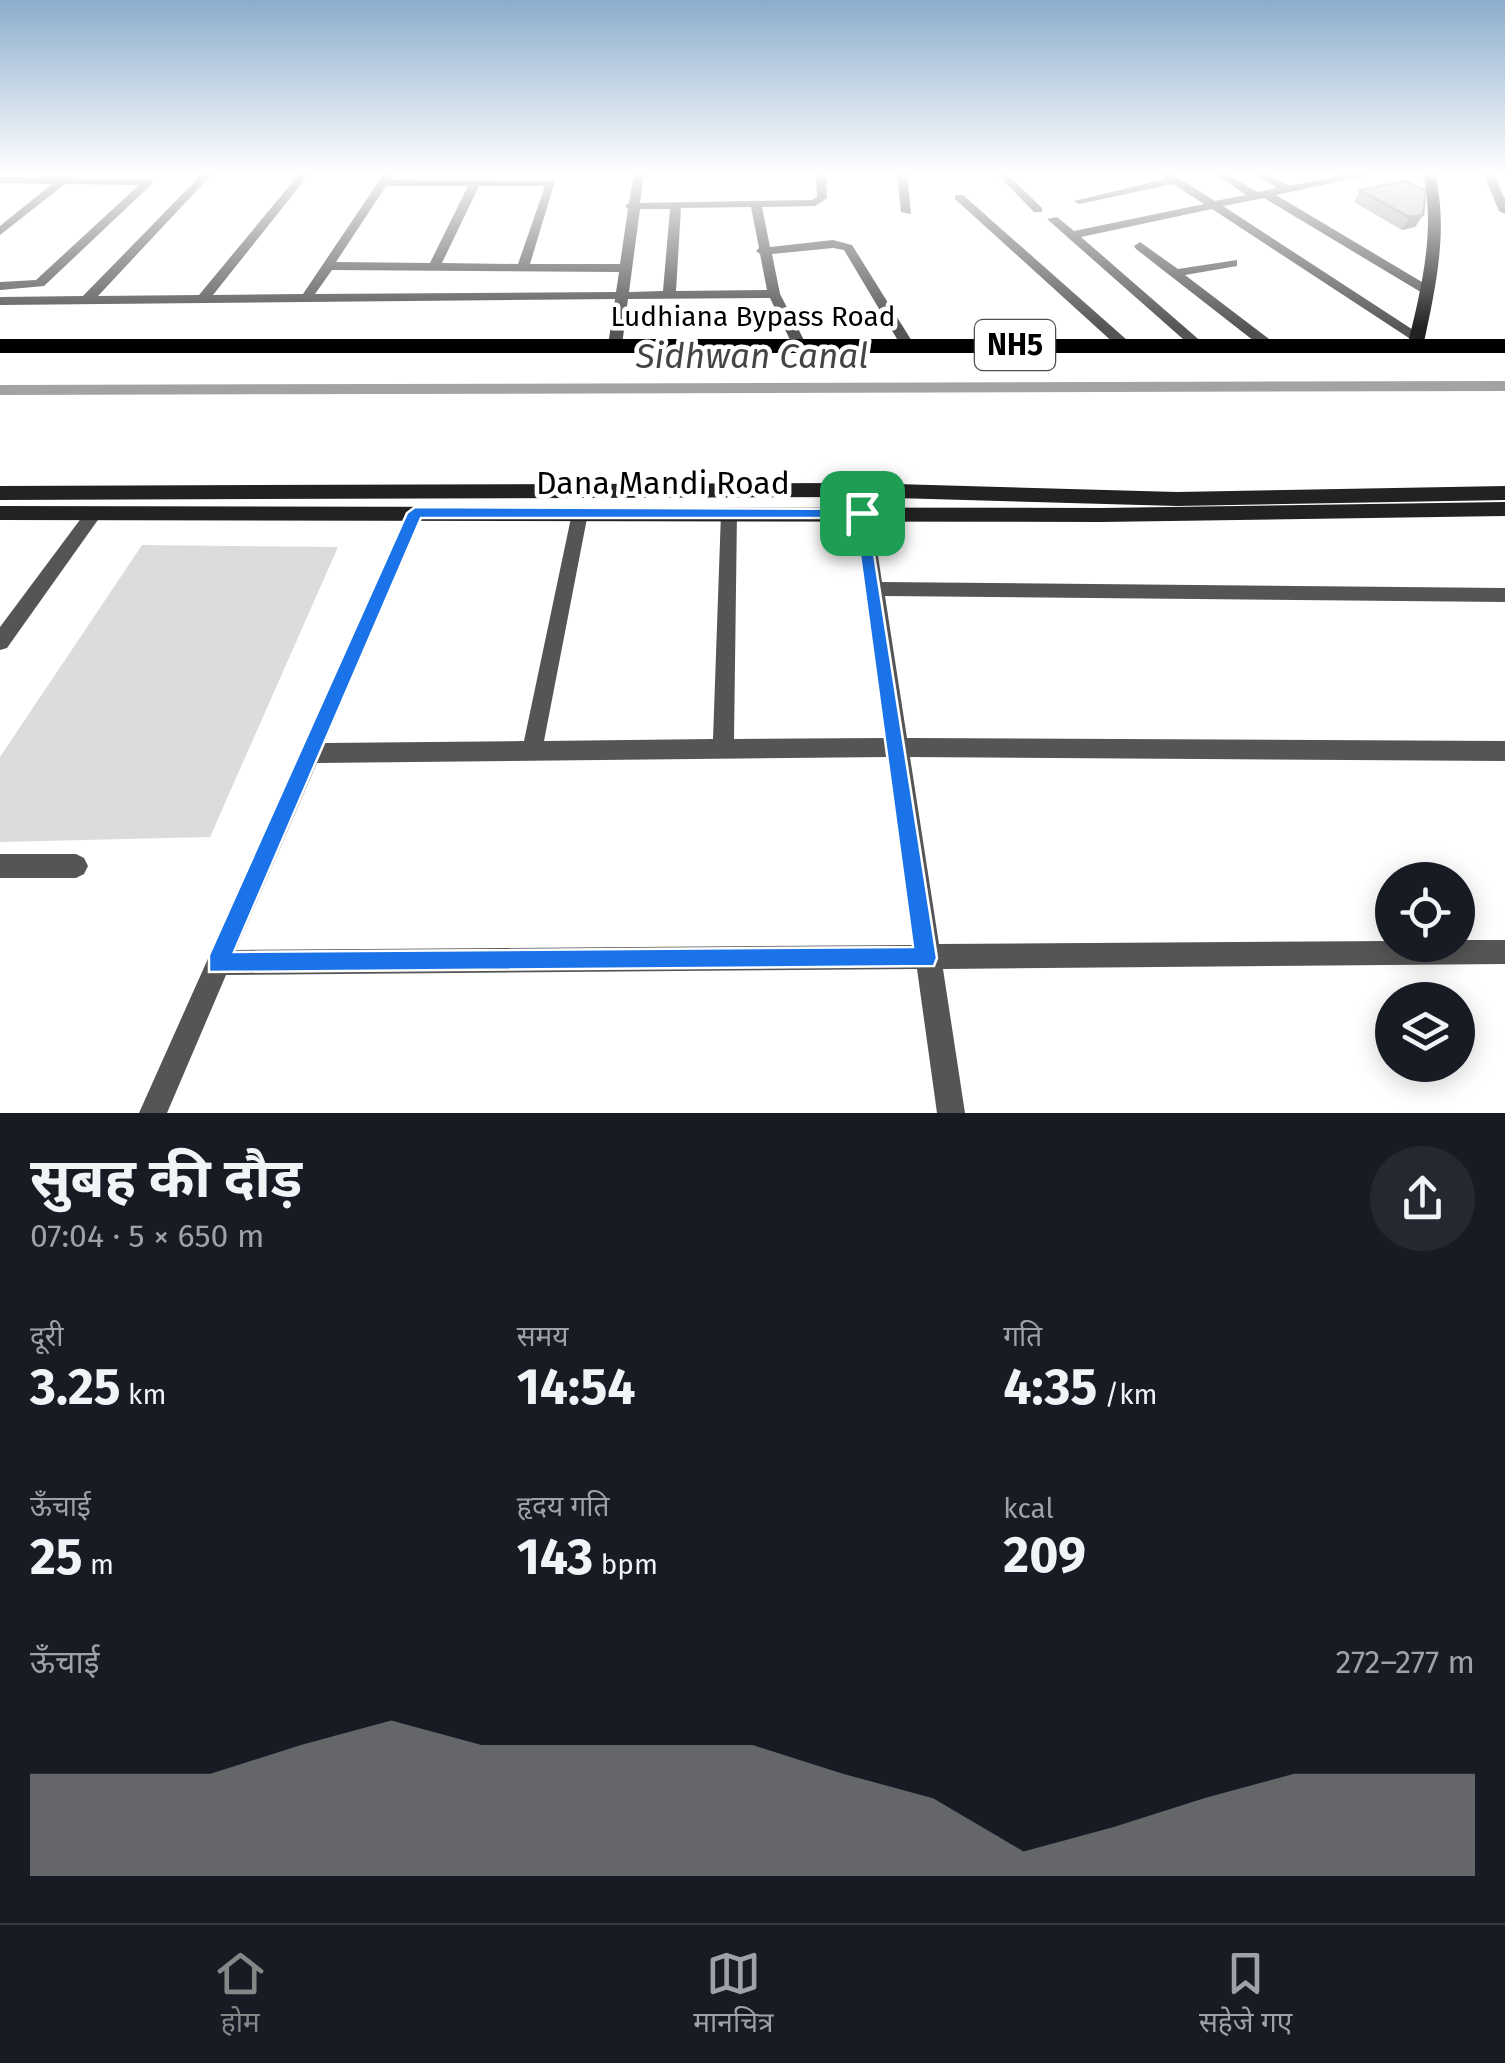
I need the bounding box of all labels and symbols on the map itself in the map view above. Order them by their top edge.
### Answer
street label: Ludhiana Bypass Road [610,300,896,333]
road number: NH5 [975,320,1055,370]
water label: Sidhwan Canal [635,335,868,377]
street label: Dana Mandi Road [536,464,790,502]
pin [820,471,905,556]

